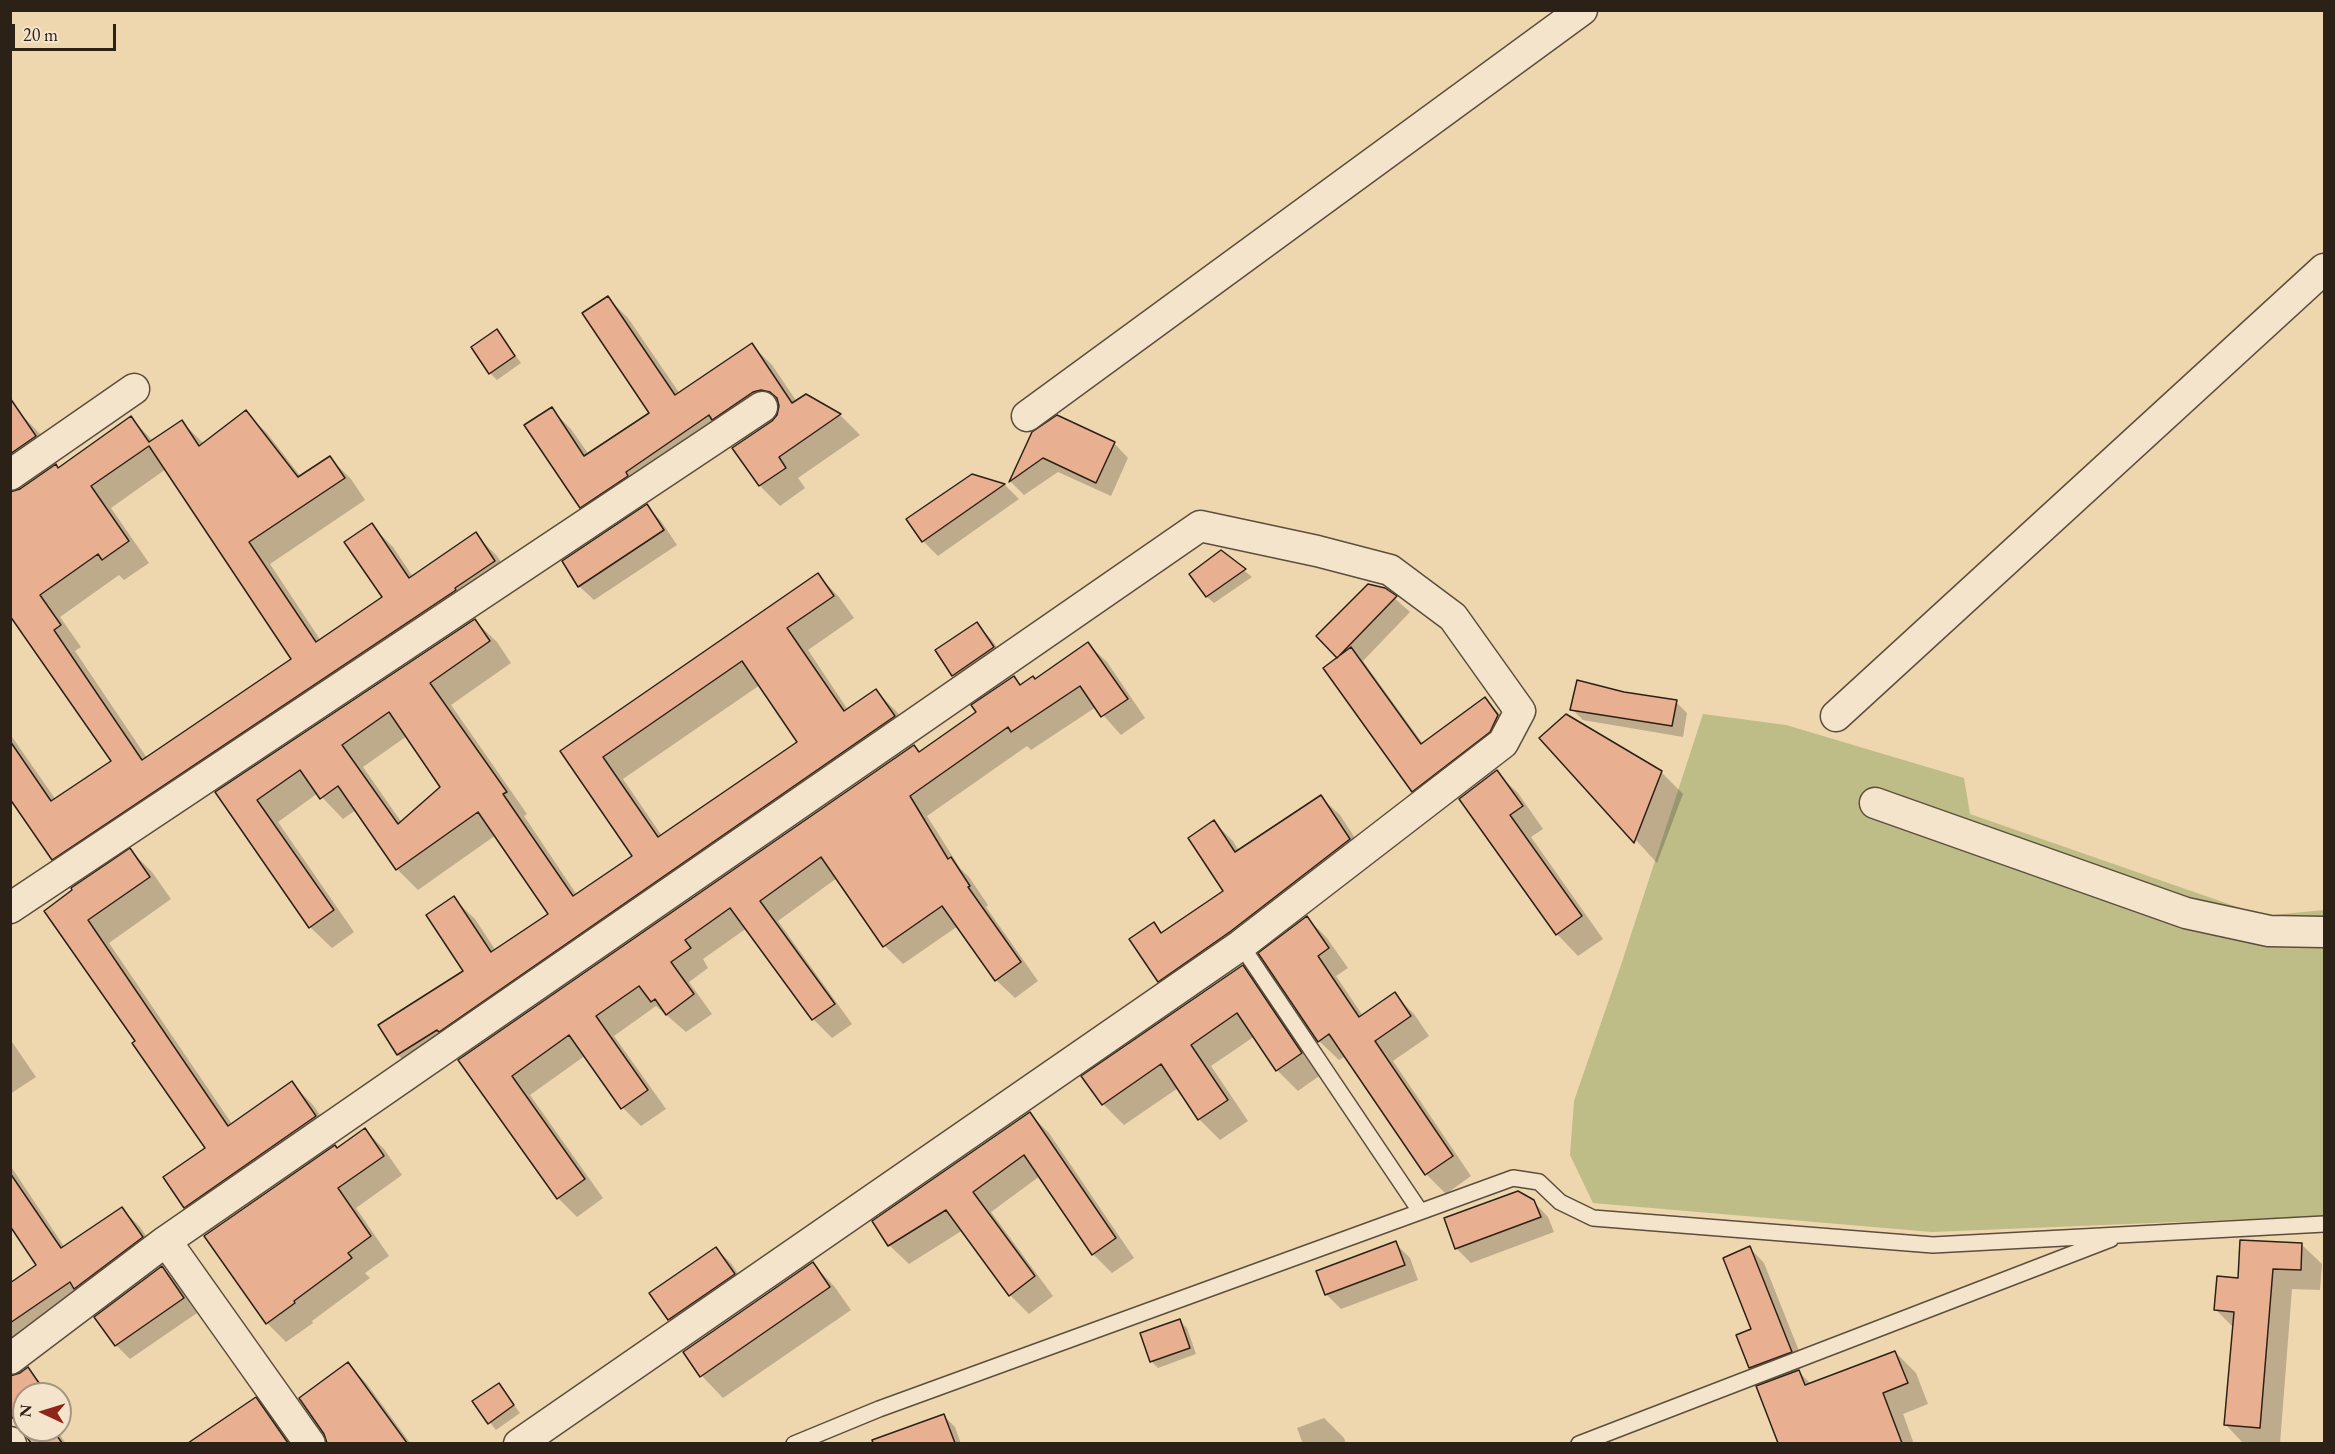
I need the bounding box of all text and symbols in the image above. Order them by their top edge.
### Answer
scale bar [15,12,118,50]
text: 20 m [23,23,58,46]
north arrow [12,1382,72,1442]
text: N [15,1404,36,1418]

